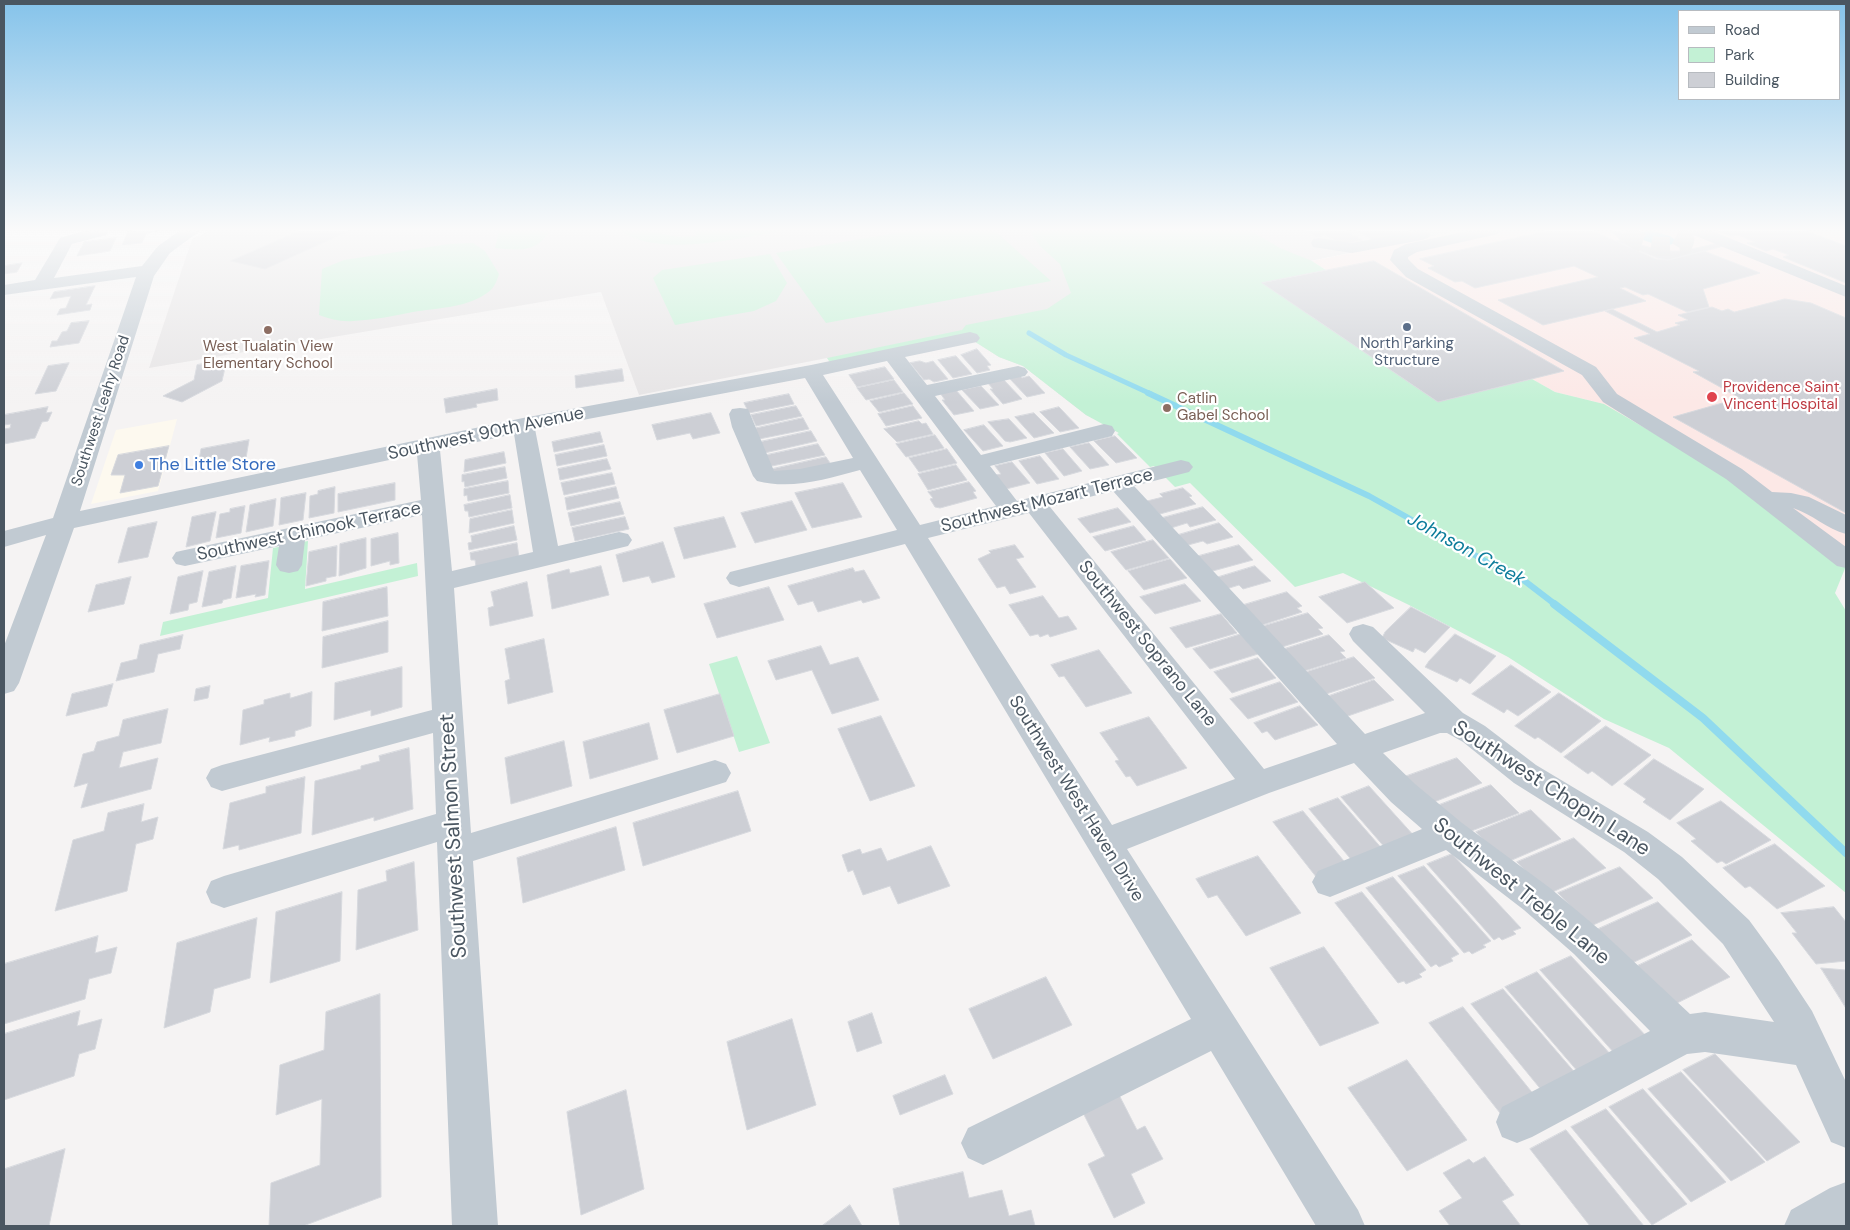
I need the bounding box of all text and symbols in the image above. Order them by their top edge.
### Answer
legend [1678,10,1840,100]
text: Road [1725,20,1760,40]
text: Park [1725,45,1755,65]
text: Building [1725,70,1780,90]
marker: North Parking Structure [1401,321,1413,333]
marker: West Tualatin View Elementary School [262,324,274,336]
street label: Southwest Leahy Road [68,333,134,489]
place label: North Parking Structure [1360,335,1454,370]
place label: West Tualatin View Elementary School [203,338,333,373]
place label: Providence Saint Vincent Hospital [1723,379,1840,414]
place label: Catlin Gabel School [1177,390,1269,425]
marker: Providence Saint Vincent Hospital [1705,390,1719,404]
marker: Catlin Gabel School [1161,402,1173,414]
street label: Southwest 90th Avenue [386,403,586,465]
place label: The Little Store [149,454,276,476]
marker: The Little Store [133,459,145,471]
street label: Southwest Mozart Terrace [939,464,1155,538]
street label: Southwest Chinook Terrace [195,498,423,566]
water label: Johnson Creek [1403,508,1529,592]
street label: Southwest Soprano Lane [1073,557,1221,731]
street label: Southwest West Haven Drive [1004,692,1148,906]
street label: Southwest Salmon Street [435,713,473,959]
street label: Southwest Chopin Lane [1448,716,1654,862]
street label: Southwest Treble Lane [1428,813,1614,971]

